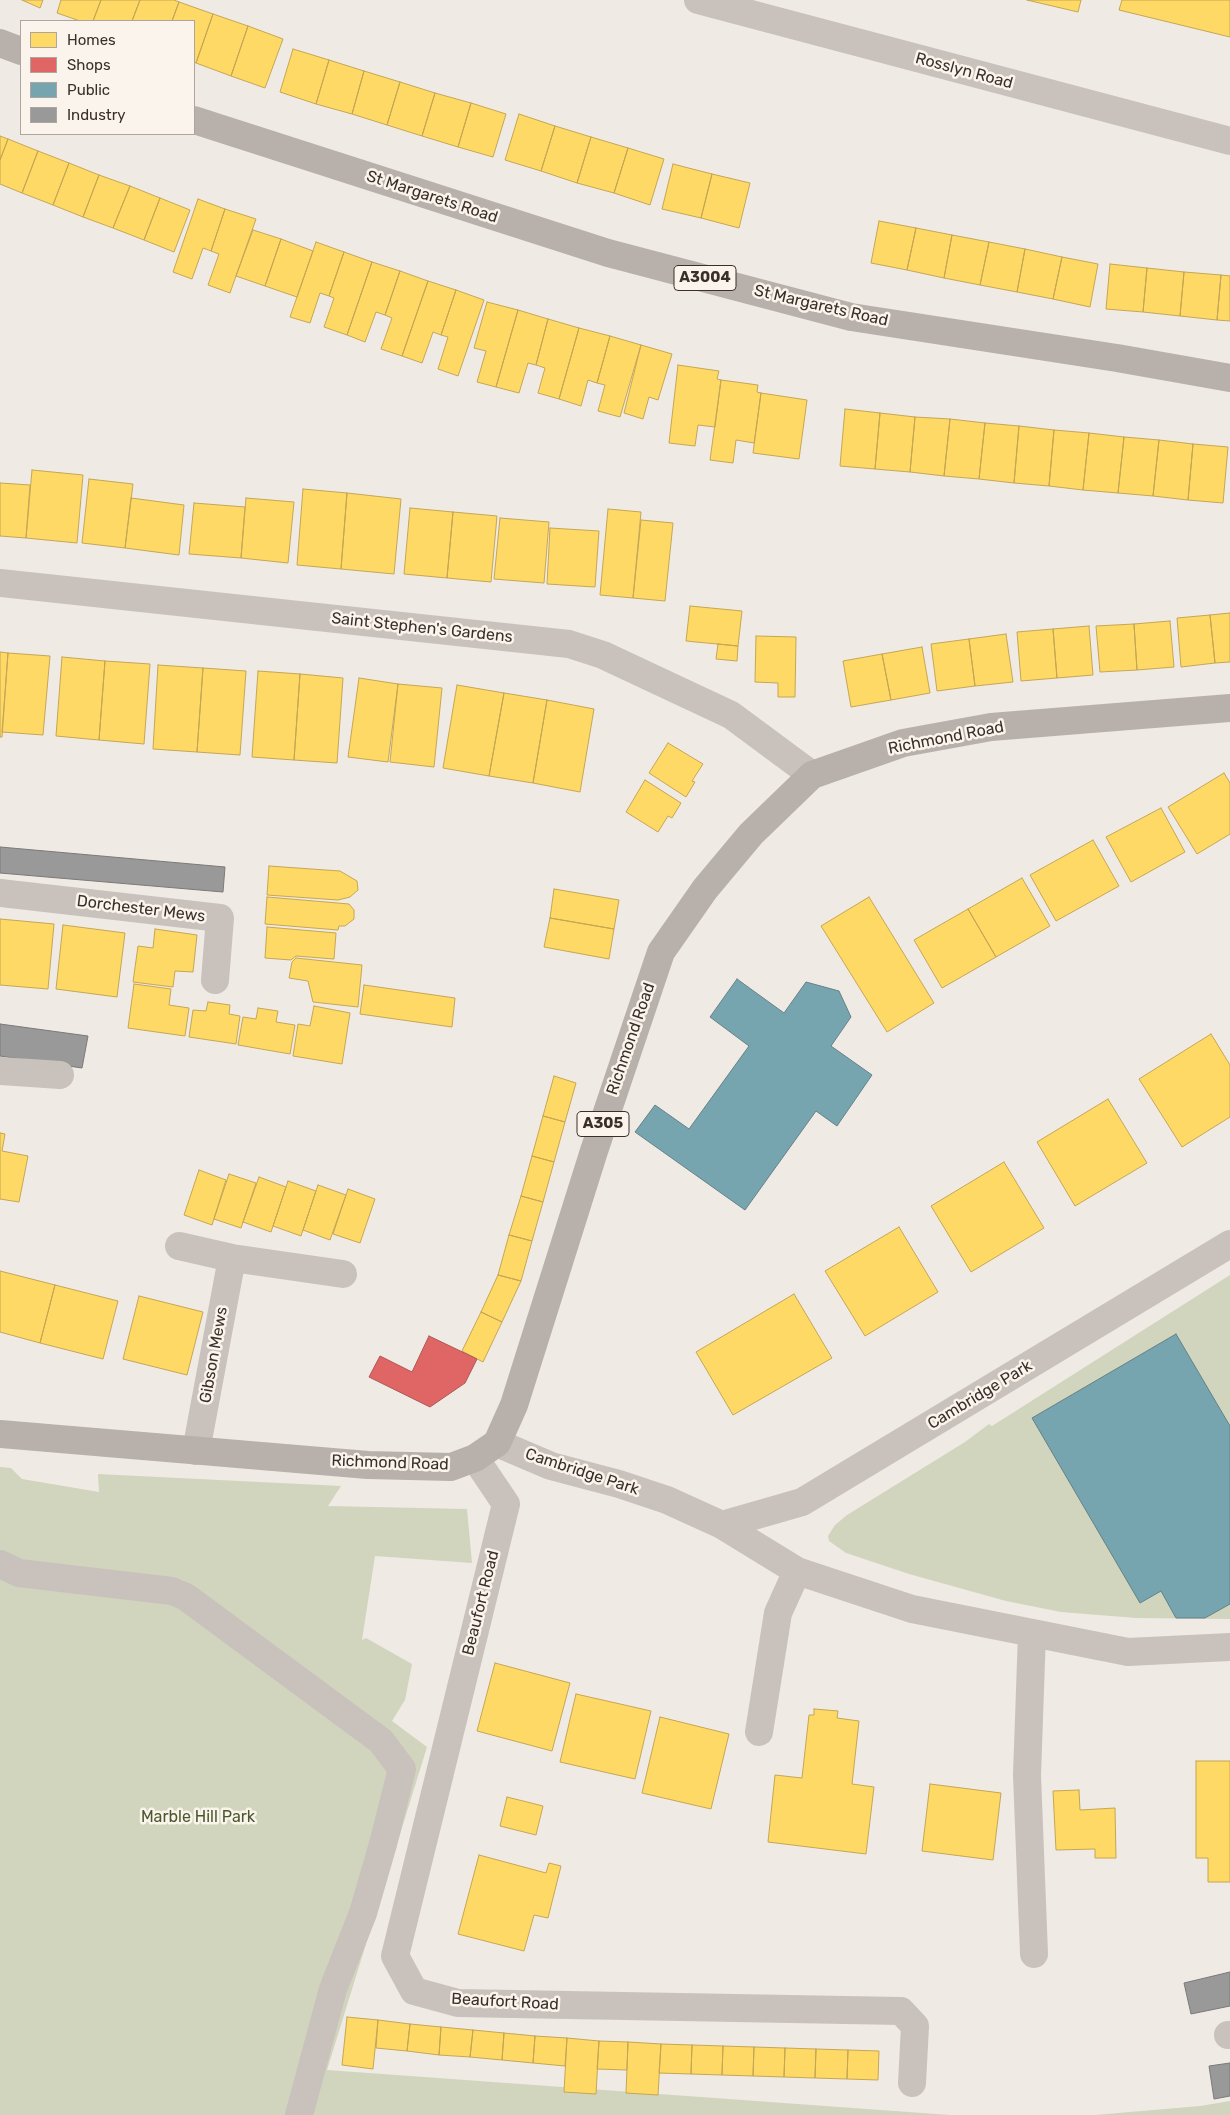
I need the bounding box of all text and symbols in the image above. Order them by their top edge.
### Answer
legend [20,20,195,135]
text: Homes [67,31,116,49]
street label: Rosslyn Road [913,49,1015,93]
text: Shops [67,56,111,74]
text: Public [67,81,110,99]
text: Industry [67,106,126,124]
street label: St Margarets Road [364,167,500,227]
road number: A3004 [674,266,736,290]
street label: St Margarets Road [752,281,890,331]
street label: Saint Stephen's Gardens [330,609,514,647]
street label: Richmond Road [887,717,1005,759]
street label: Dorchester Mews [76,892,206,926]
street label: Richmond Road [603,980,659,1098]
road number: A305 [577,1112,629,1136]
street label: Gibson Mews [196,1305,232,1405]
street label: Cambridge Park [924,1356,1036,1434]
street label: Cambridge Park [523,1445,641,1499]
street label: Richmond Road [331,1451,449,1475]
street label: Beaufort Road [459,1549,503,1657]
park label: Marble Hill Park [141,1807,255,1827]
street label: Beaufort Road [451,1990,559,2014]

